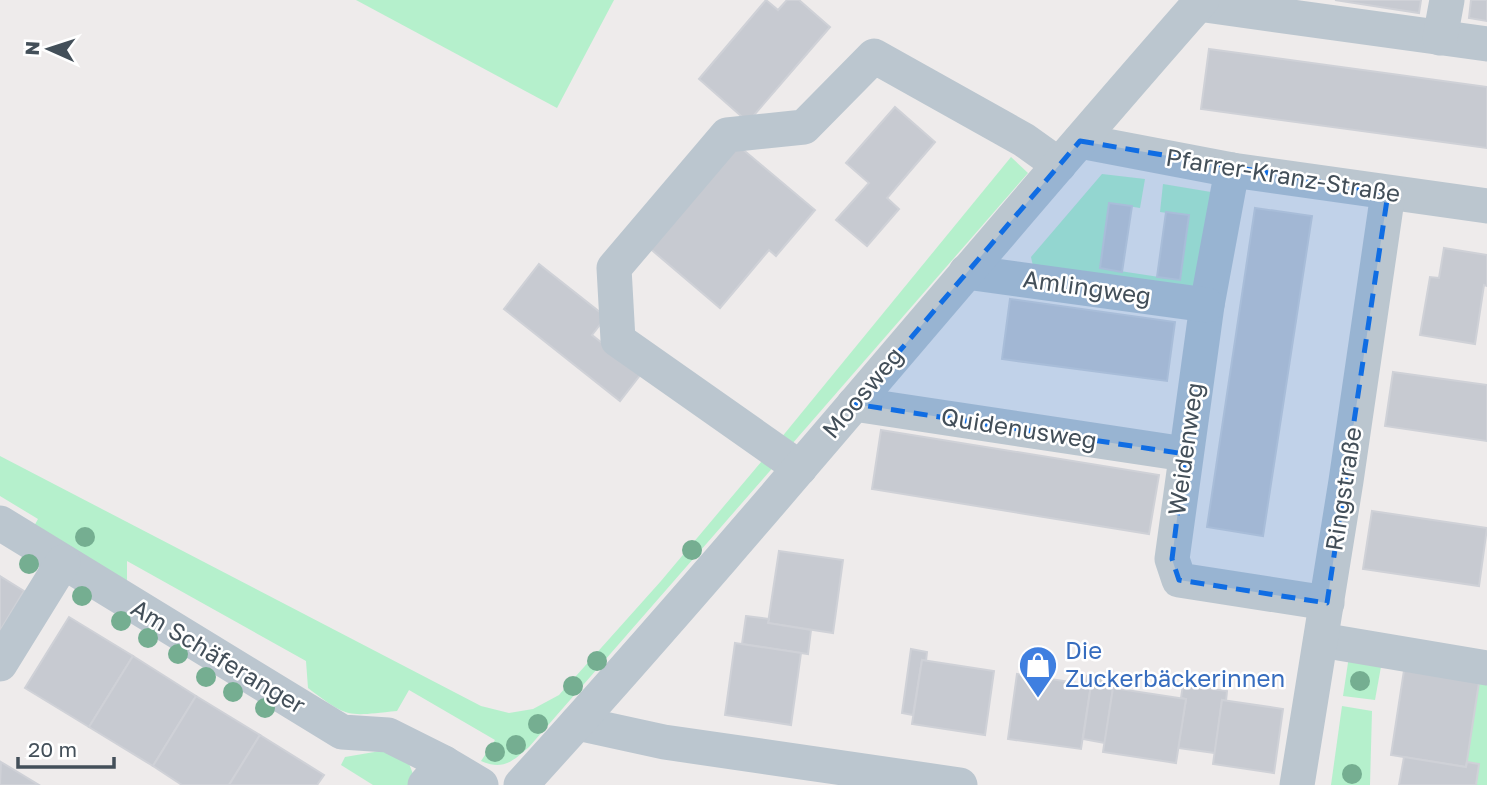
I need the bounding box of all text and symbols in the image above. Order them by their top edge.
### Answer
north arrow [14,14,84,84]
text: N [20,40,43,56]
street label: Pfarrer-Kranz-Straße [1164,142,1403,207]
street label: Amlingweg [1021,263,1153,310]
street label: Moosweg [815,341,908,444]
street label: Weidenweg [1161,381,1208,517]
street label: Quidenusweg [939,401,1099,454]
street label: Ringstraße [1318,425,1367,553]
street label: Am Schäferanger [126,592,311,719]
place label: Die Zuckerbäckerinnen [1065,635,1285,692]
shop icon: Die Zuckerbäckerinnen [1017,644,1059,699]
scale bar [18,726,114,770]
text: 20 m [28,736,77,762]

